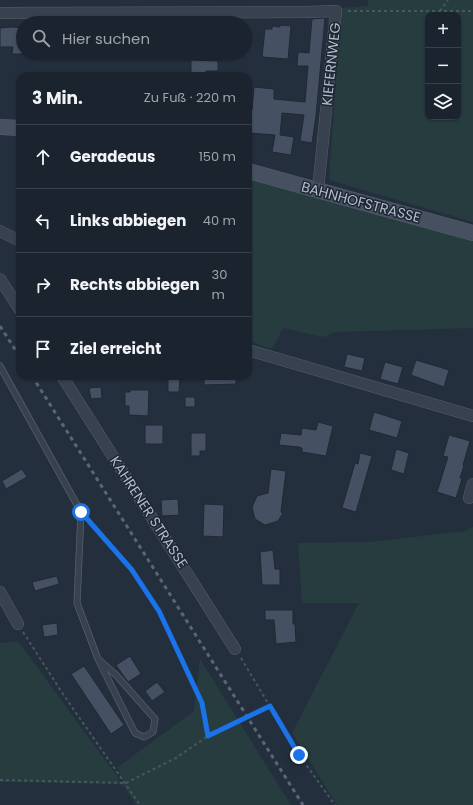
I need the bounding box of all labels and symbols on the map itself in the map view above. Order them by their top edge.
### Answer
street label: KIEFERNWEG [317,21,345,106]
street label: BAHNHOFSTRASSE [299,176,423,228]
street label: KAHRENER STRASSE [105,452,193,572]
route start [72,503,90,521]
route end [290,746,308,764]

